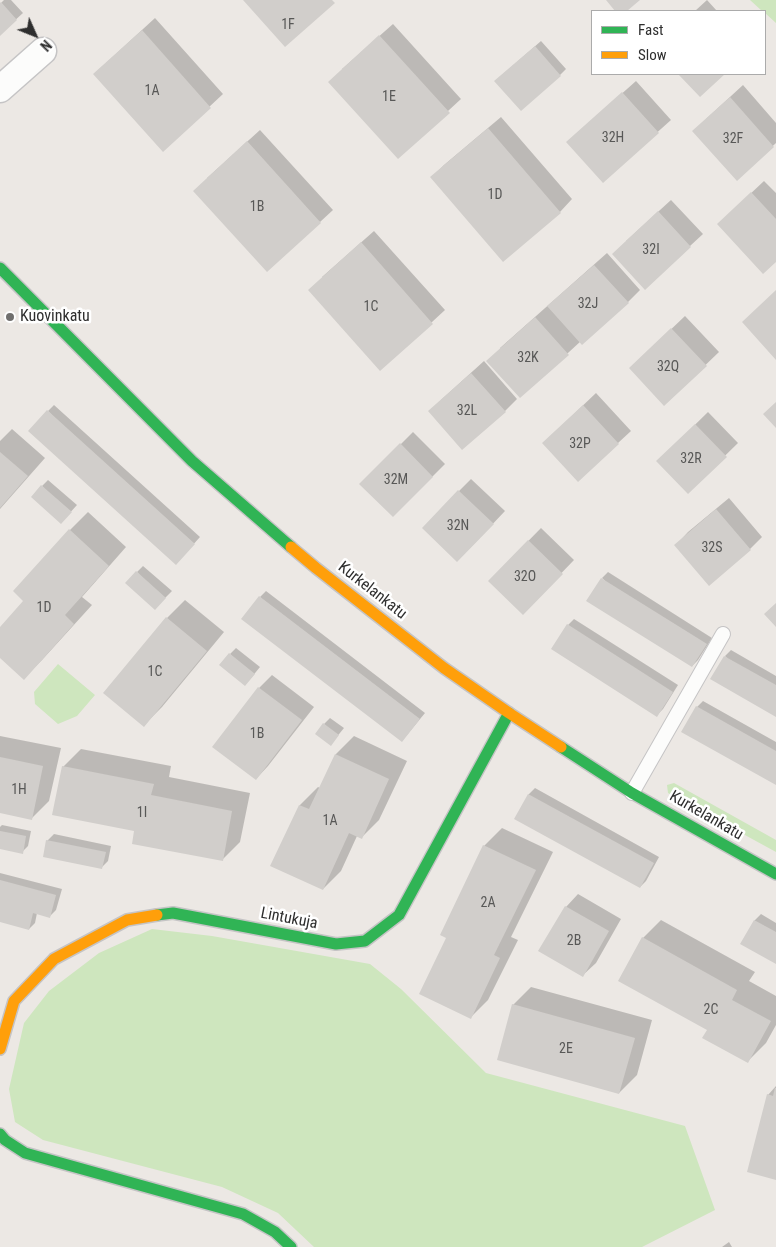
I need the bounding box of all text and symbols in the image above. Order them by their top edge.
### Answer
north arrow [10,10,60,60]
legend [591,10,766,75]
house number: 1F [281,17,295,33]
text: Fast [638,21,663,39]
text: N [37,37,55,54]
text: Slow [638,46,667,64]
house number: 1A [145,83,159,99]
house number: 1E [382,89,396,105]
house number: 32H [602,130,624,146]
house number: 32F [723,131,743,147]
house number: 1D [488,187,502,203]
house number: 1B [250,199,264,215]
house number: 32I [642,242,660,258]
house number: 32J [578,296,598,312]
house number: 1C [364,299,378,315]
place label: Kuovinkatu [20,307,90,327]
marker: Kuovinkatu [4,311,16,323]
house number: 32K [517,350,539,366]
house number: 32Q [657,359,679,375]
house number: 32L [457,403,477,419]
house number: 32P [569,436,591,452]
house number: 32R [680,451,702,467]
house number: 32M [384,472,408,488]
house number: 32N [447,518,469,534]
house number: 32S [701,540,723,556]
street label: Kurkelankatu [334,558,410,624]
house number: 32O [514,569,536,585]
house number: 1D [37,600,51,616]
house number: 1C [148,664,162,680]
house number: 1B [250,726,264,742]
house number: 1H [11,782,27,798]
street label: Kurkelankatu [666,787,746,845]
house number: 1I [137,805,147,821]
house number: 1A [323,813,337,829]
house number: 2A [481,895,495,911]
street label: Lintukuja [259,904,319,934]
house number: 2B [567,933,581,949]
house number: 2C [704,1002,718,1018]
house number: 2E [559,1041,573,1057]

